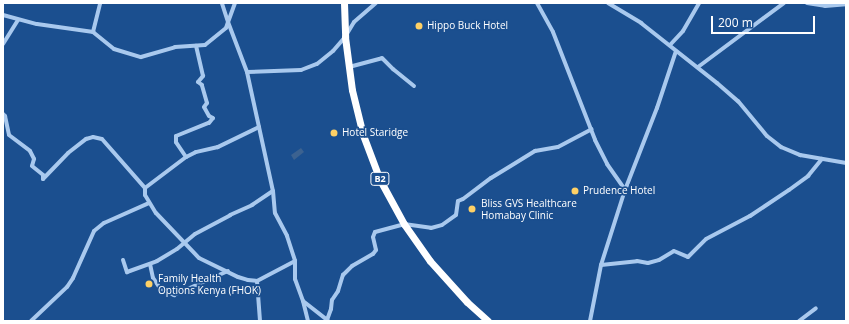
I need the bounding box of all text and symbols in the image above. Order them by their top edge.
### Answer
scale bar [713,8,817,34]
text: 200 m [718,14,753,31]
place label: Hippo Buck Hotel [427,20,508,32]
marker: Hippo Buck Hotel [414,21,424,31]
place label: Hotel Staridge [342,127,408,139]
marker: Hotel Staridge [329,128,339,138]
road number: B2 [370,172,390,186]
place label: Prudence Hotel [583,185,655,197]
marker: Prudence Hotel [570,186,580,196]
place label: Bliss GVS Healthcare Homabay Clinic [481,197,577,220]
marker: Bliss GVS Healthcare Homabay Clinic [466,203,478,215]
place label: Family Health Options Kenya (FHOK) [158,272,261,296]
marker: Family Health Options Kenya (FHOK) [143,278,155,290]

